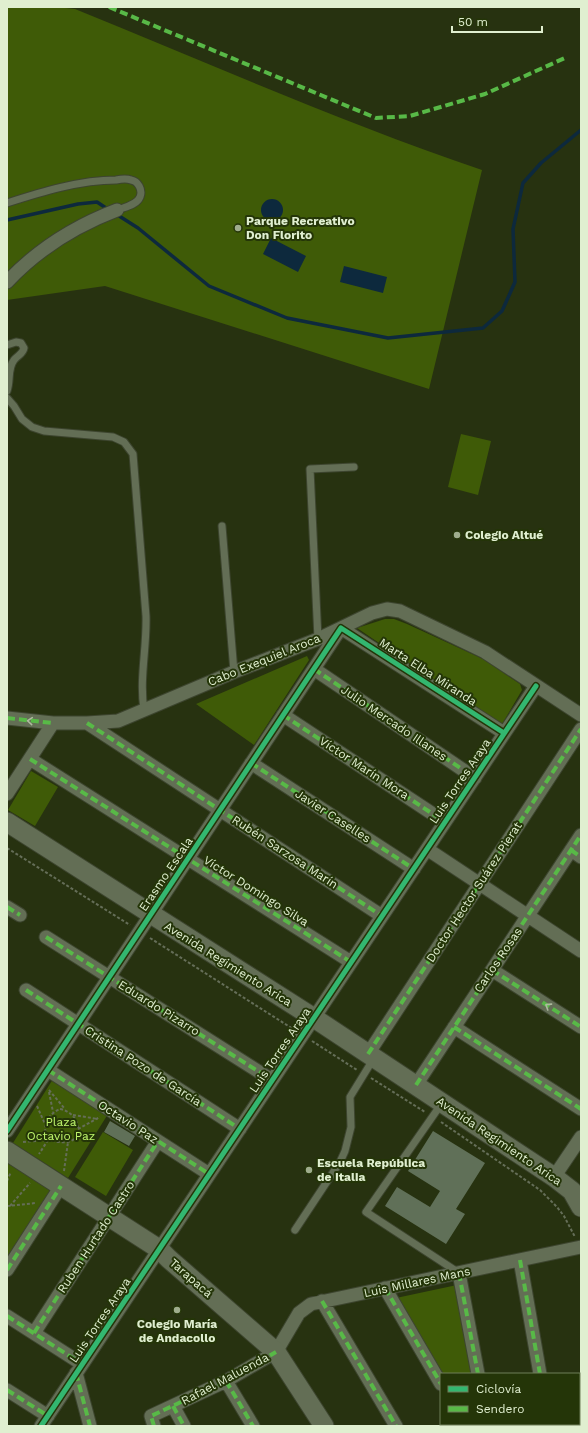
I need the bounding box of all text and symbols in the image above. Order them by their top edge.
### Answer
scale bar [452,8,542,34]
text: 50 m [458,15,488,29]
place label: Parque Recreativo Don Florito [246,214,355,242]
marker: Parque Recreativo Don Florito [233,223,243,233]
place label: Colegio Altué [465,528,543,542]
marker: Colegio Altué [452,530,462,540]
street label: Cabo Exequiel Aroca [206,631,322,689]
street label: Marta Elba Miranda [377,635,479,709]
street label: Julio Mercado Illanes [338,682,450,764]
one-way arrow [27,716,33,725]
street label: Víctor Marín Mora [317,734,412,802]
street label: Luis Torres Araya [426,736,494,826]
street label: Javier Caselles [293,786,373,846]
street label: Rubén Sarzosa Marín [229,813,341,891]
street label: Doctor Hector Suárez Pierat [423,819,525,965]
street label: Erasmo Escala [136,834,196,914]
street label: Víctor Domingo Silva [201,853,311,929]
street label: Avenida Regimiento Arica [162,919,295,1009]
street label: Carlos Rosas [471,925,525,995]
street label: Eduardo Pizarro [116,977,202,1039]
one-way arrow [545,1003,552,1011]
street label: Luis Torres Araya [246,1005,314,1095]
street label: Cristina Pozo de García [82,1023,204,1109]
street label: Avenida Regimiento Arica [434,1094,564,1188]
street label: Octavio Paz [95,1097,161,1147]
park label: Plaza Octavio Paz [27,1115,95,1143]
place label: Escuela República de Italia [317,1156,425,1184]
marker: Escuela República de Italia [304,1165,314,1175]
street label: Ruben Hurtado Castro [55,1178,137,1296]
street label: Tarapacá [167,1256,215,1301]
street label: Luis Millares Mans [363,1264,471,1300]
street label: Luis Torres Araya [66,1275,134,1365]
marker: Colegio María de Andacollo [172,1305,182,1315]
place label: Colegio María de Andacollo [137,1317,217,1345]
street label: Rafael Maluenda [179,1350,271,1408]
legend [440,1373,580,1425]
text: Ciclovía [476,1382,521,1396]
text: Sendero [476,1402,524,1416]

